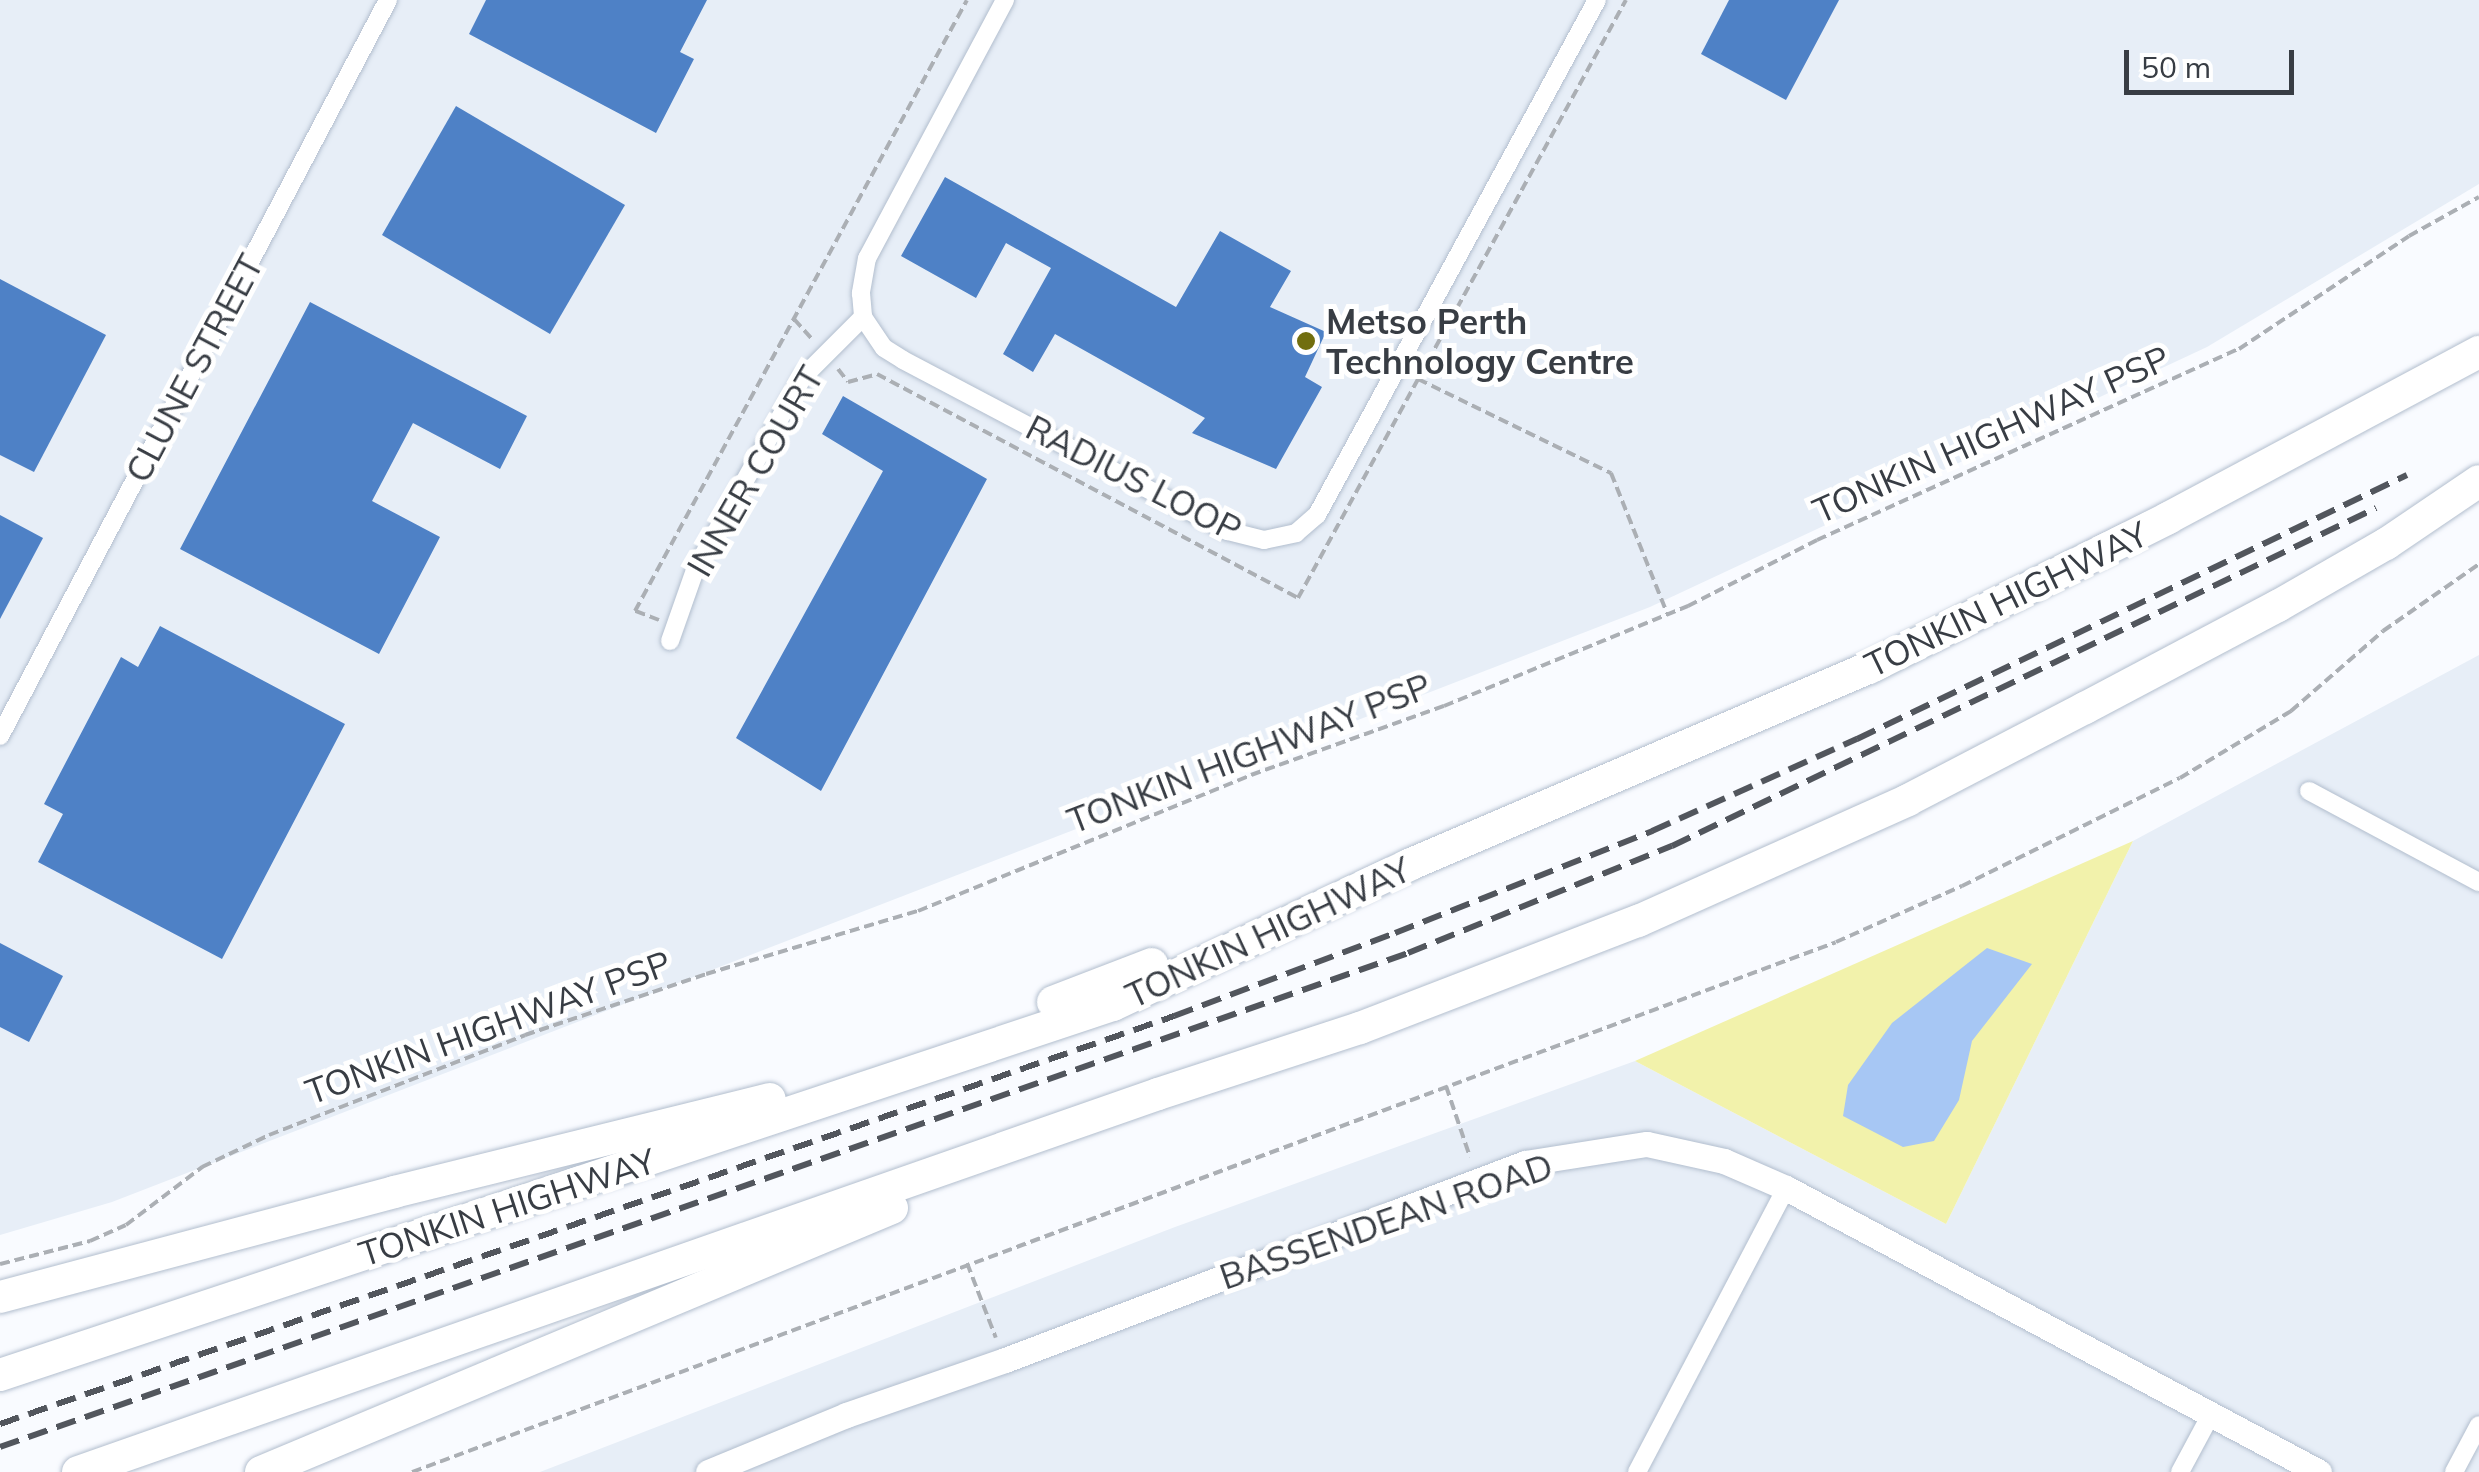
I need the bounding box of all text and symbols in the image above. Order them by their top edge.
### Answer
scale bar [2129,30,2299,92]
text: 50 m [2141,48,2211,86]
street label: CLUNE STREET [116,247,272,489]
place label: Metso Perth Technology Centre [1326,300,1634,382]
marker: Metso Perth Technology Centre [1295,330,1317,352]
street label: TONKIN HIGHWAY PSP [1806,336,2176,532]
street label: INNER COURT [678,358,832,584]
street label: RADIUS LOOP [1019,406,1249,550]
street label: TONKIN HIGHWAY [1858,512,2154,686]
street label: TONKIN HIGHWAY PSP [1061,664,1437,842]
street label: TONKIN HIGHWAY [1119,848,1417,1016]
street label: TONKIN HIGHWAY PSP [300,941,676,1113]
street label: TONKIN HIGHWAY [353,1139,661,1275]
street label: BASSENDEAN ROAD [1214,1144,1558,1298]

